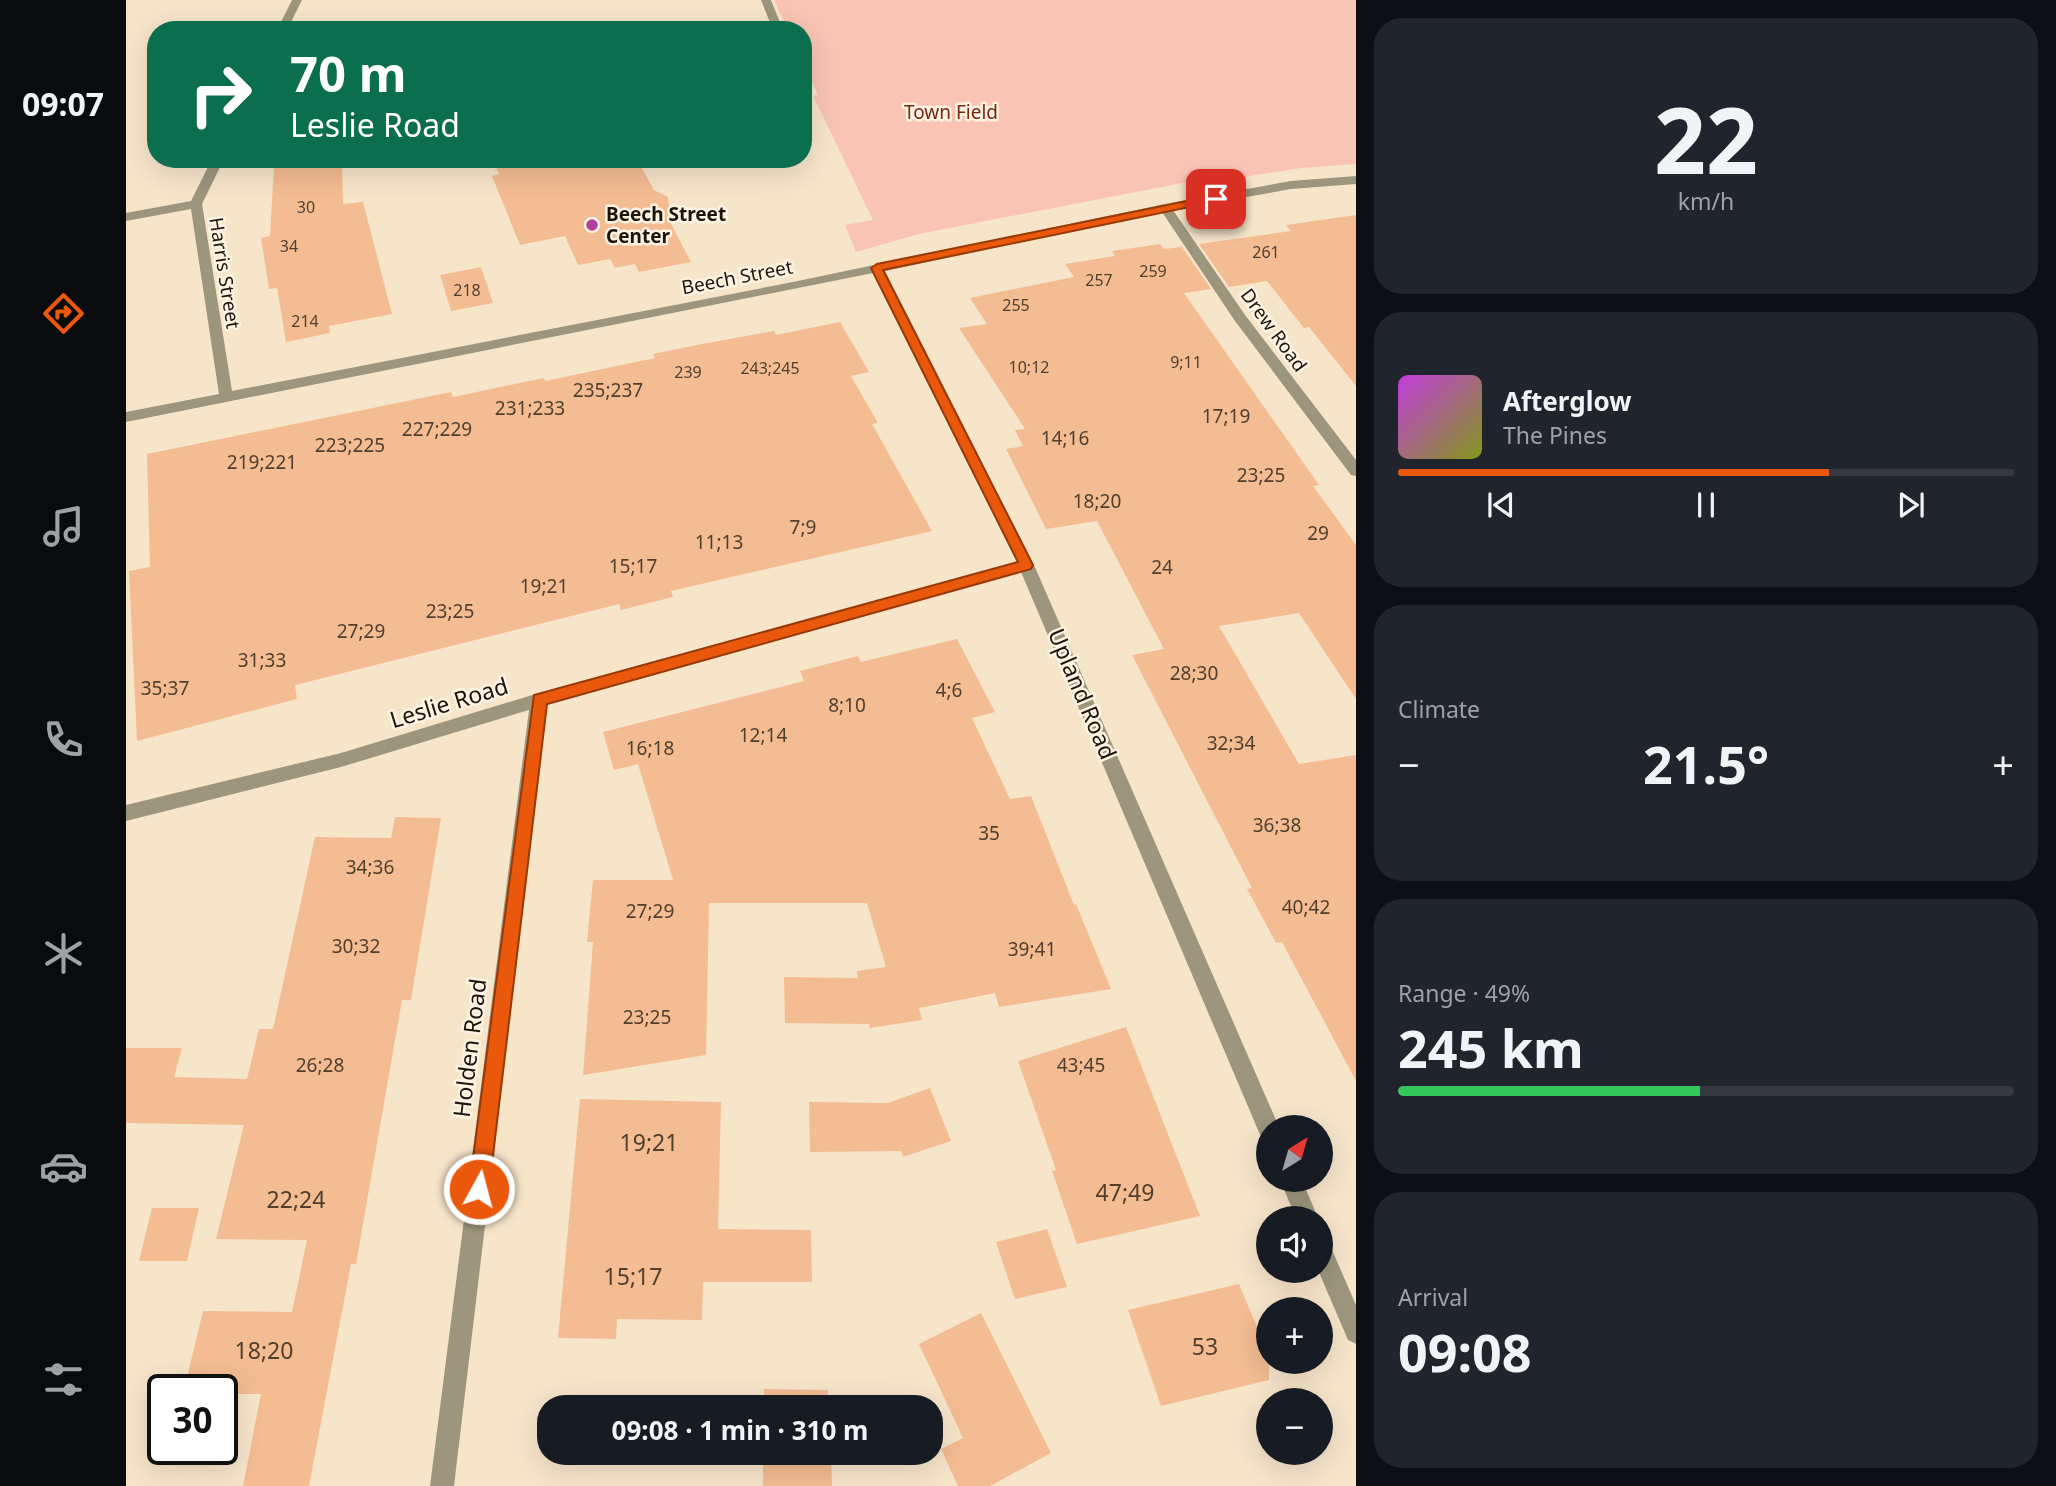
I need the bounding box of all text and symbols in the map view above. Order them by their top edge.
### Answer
text: 70 m [290,40,407,106]
icon: right [175,49,266,140]
text: 22 [1654,77,1758,201]
text: 09:07 [22,82,104,125]
park label: Town Field [904,99,998,125]
text: Leslie Road [290,103,460,146]
pin [1186,169,1246,229]
icon: arrive [1197,180,1235,218]
text: km/h [1678,185,1734,217]
house number: 30 [297,196,315,218]
place label: Beech Street Center [606,201,726,249]
street label: Harris Street [203,215,247,331]
marker: Beech Street Center [584,217,600,233]
house number: 34 [280,235,298,257]
house number: 261 [1252,241,1280,263]
street label: Beech Street [679,253,795,301]
house number: 259 [1139,260,1167,282]
house number: 257 [1085,269,1113,291]
house number: 218 [453,279,481,301]
street label: Drew Road [1235,283,1313,377]
icon: directions [39,289,88,338]
house number: 255 [1002,294,1030,316]
house number: 214 [291,310,319,332]
house number: 9;11 [1170,351,1202,373]
house number: 10;12 [1009,356,1049,378]
house number: 243;245 [740,357,800,379]
house number: 239 [674,361,702,383]
house number: 235;237 [573,377,643,403]
text: Afterglow [1503,383,1631,419]
house number: 231;233 [495,395,565,421]
house number: 17;19 [1202,403,1250,429]
house number: 227;229 [402,416,472,442]
text: The Pines [1503,419,1607,451]
house number: 14;16 [1041,425,1089,451]
house number: 223;225 [315,432,385,458]
house number: 219;221 [227,449,297,475]
house number: 23;25 [1237,462,1285,488]
icon: previous [1482,486,1520,524]
icon: pause [1687,486,1725,524]
icon: next [1892,486,1930,524]
house number: 18;20 [1073,488,1121,514]
icon: music [39,502,88,551]
house number: 7;9 [790,514,816,540]
house number: 29 [1307,520,1329,546]
house number: 11;13 [695,529,743,555]
house number: 15;17 [609,553,657,579]
house number: 24 [1151,554,1173,580]
house number: 19;21 [520,573,568,599]
house number: 23;25 [426,598,474,624]
house number: 27;29 [337,618,385,644]
street label: Upland Road [1041,623,1125,764]
house number: 31;33 [238,647,286,673]
house number: 28;30 [1170,660,1218,686]
street label: Leslie Road [386,669,512,735]
house number: 35;37 [141,675,189,701]
house number: 4;6 [936,677,962,703]
house number: 8;10 [828,692,866,718]
text: Climate [1398,693,1480,725]
icon: phone [39,715,88,764]
house number: 12;14 [739,722,787,748]
text: 21.5° [1643,728,1769,799]
house number: 32;34 [1207,730,1255,756]
house number: 16;18 [626,735,674,761]
text: − [1398,738,1420,790]
text: + [1992,738,2014,790]
house number: 36;38 [1253,812,1301,838]
house number: 35 [978,820,1000,846]
house number: 34;36 [346,854,394,880]
house number: 40;42 [1282,894,1330,920]
house number: 27;29 [626,898,674,924]
icon: climate [39,929,88,978]
house number: 30;32 [332,933,380,959]
house number: 39;41 [1008,936,1056,962]
street label: Holden Road [445,977,493,1119]
text: Range · 49% [1398,977,1530,1009]
house number: 23;25 [623,1004,671,1030]
text: 245 km [1398,1012,1584,1083]
house number: 26;28 [296,1052,344,1078]
house number: 43;45 [1057,1052,1105,1078]
north arrow [1256,1115,1334,1192]
map controls [1256,1115,1333,1465]
house number: 19;21 [620,1126,678,1158]
icon: car [39,1142,88,1191]
position arrow [442,1152,516,1226]
house number: 47;49 [1096,1176,1154,1208]
house number: 22;24 [267,1183,325,1215]
button: sound [1256,1206,1333,1283]
house number: 15;17 [604,1260,662,1292]
text: Arrival [1398,1281,1468,1313]
button: + [1256,1297,1333,1374]
text: 09:08 [1398,1316,1532,1387]
house number: 53 [1192,1330,1218,1362]
house number: 18;20 [235,1334,293,1366]
icon: filters [39,1355,88,1404]
speed limit sign: 30 [147,1374,238,1465]
button: − [1256,1388,1333,1465]
text: 09:08 · 1 min · 310 m [612,1412,868,1448]

